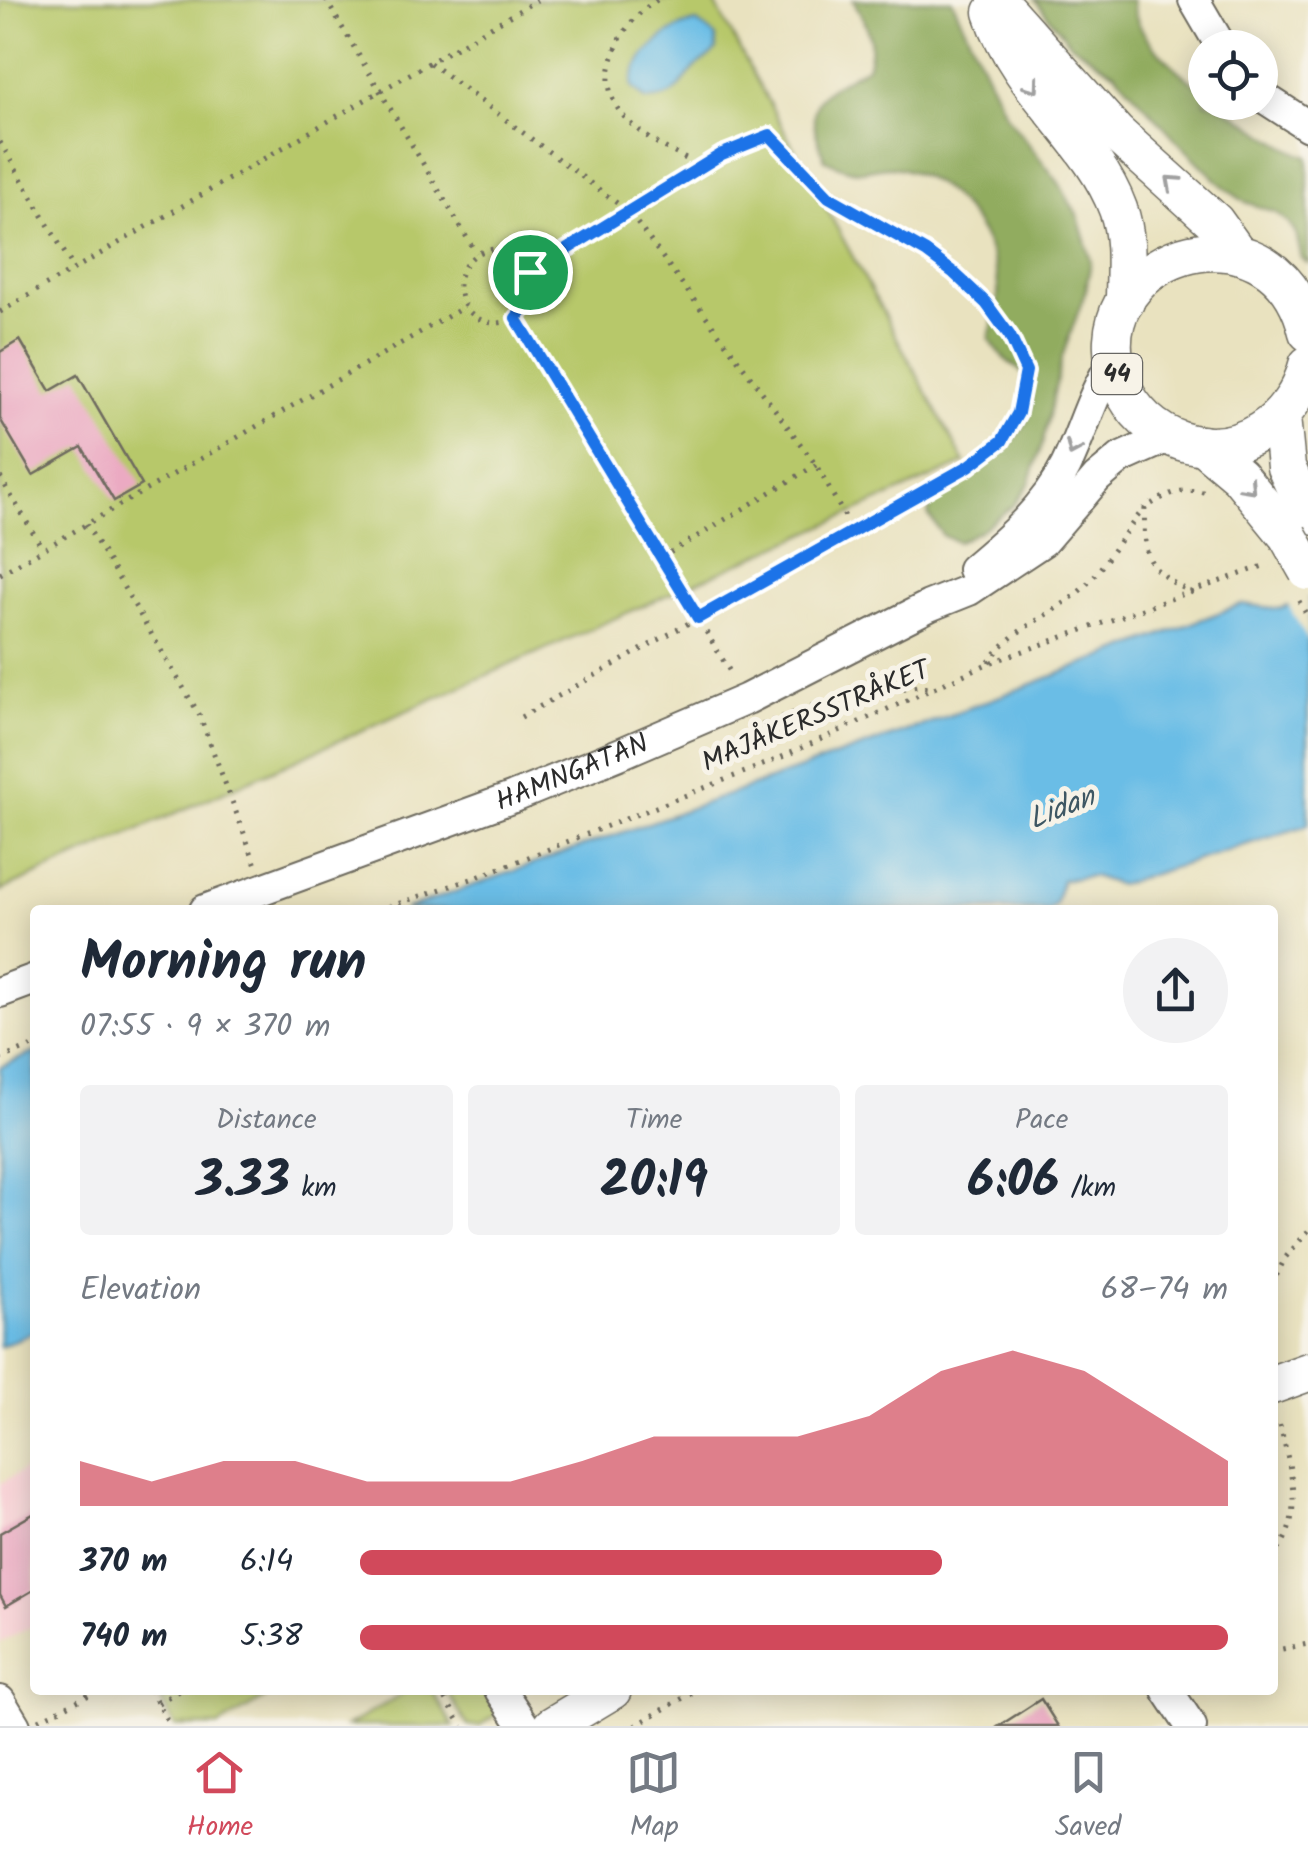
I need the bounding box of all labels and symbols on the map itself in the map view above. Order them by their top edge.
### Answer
one-way arrow [1021,75,1039,94]
one-way arrow [1165,176,1184,194]
pin [488,230,573,315]
road number: 44 [1092,354,1142,394]
one-way arrow [1065,439,1085,457]
one-way arrow [1237,475,1255,494]
street label: MAJÅKERSSTRÅKET [695,648,939,785]
street label: HAMNGATAN [489,721,656,824]
water label: Lidan [1021,773,1105,844]

